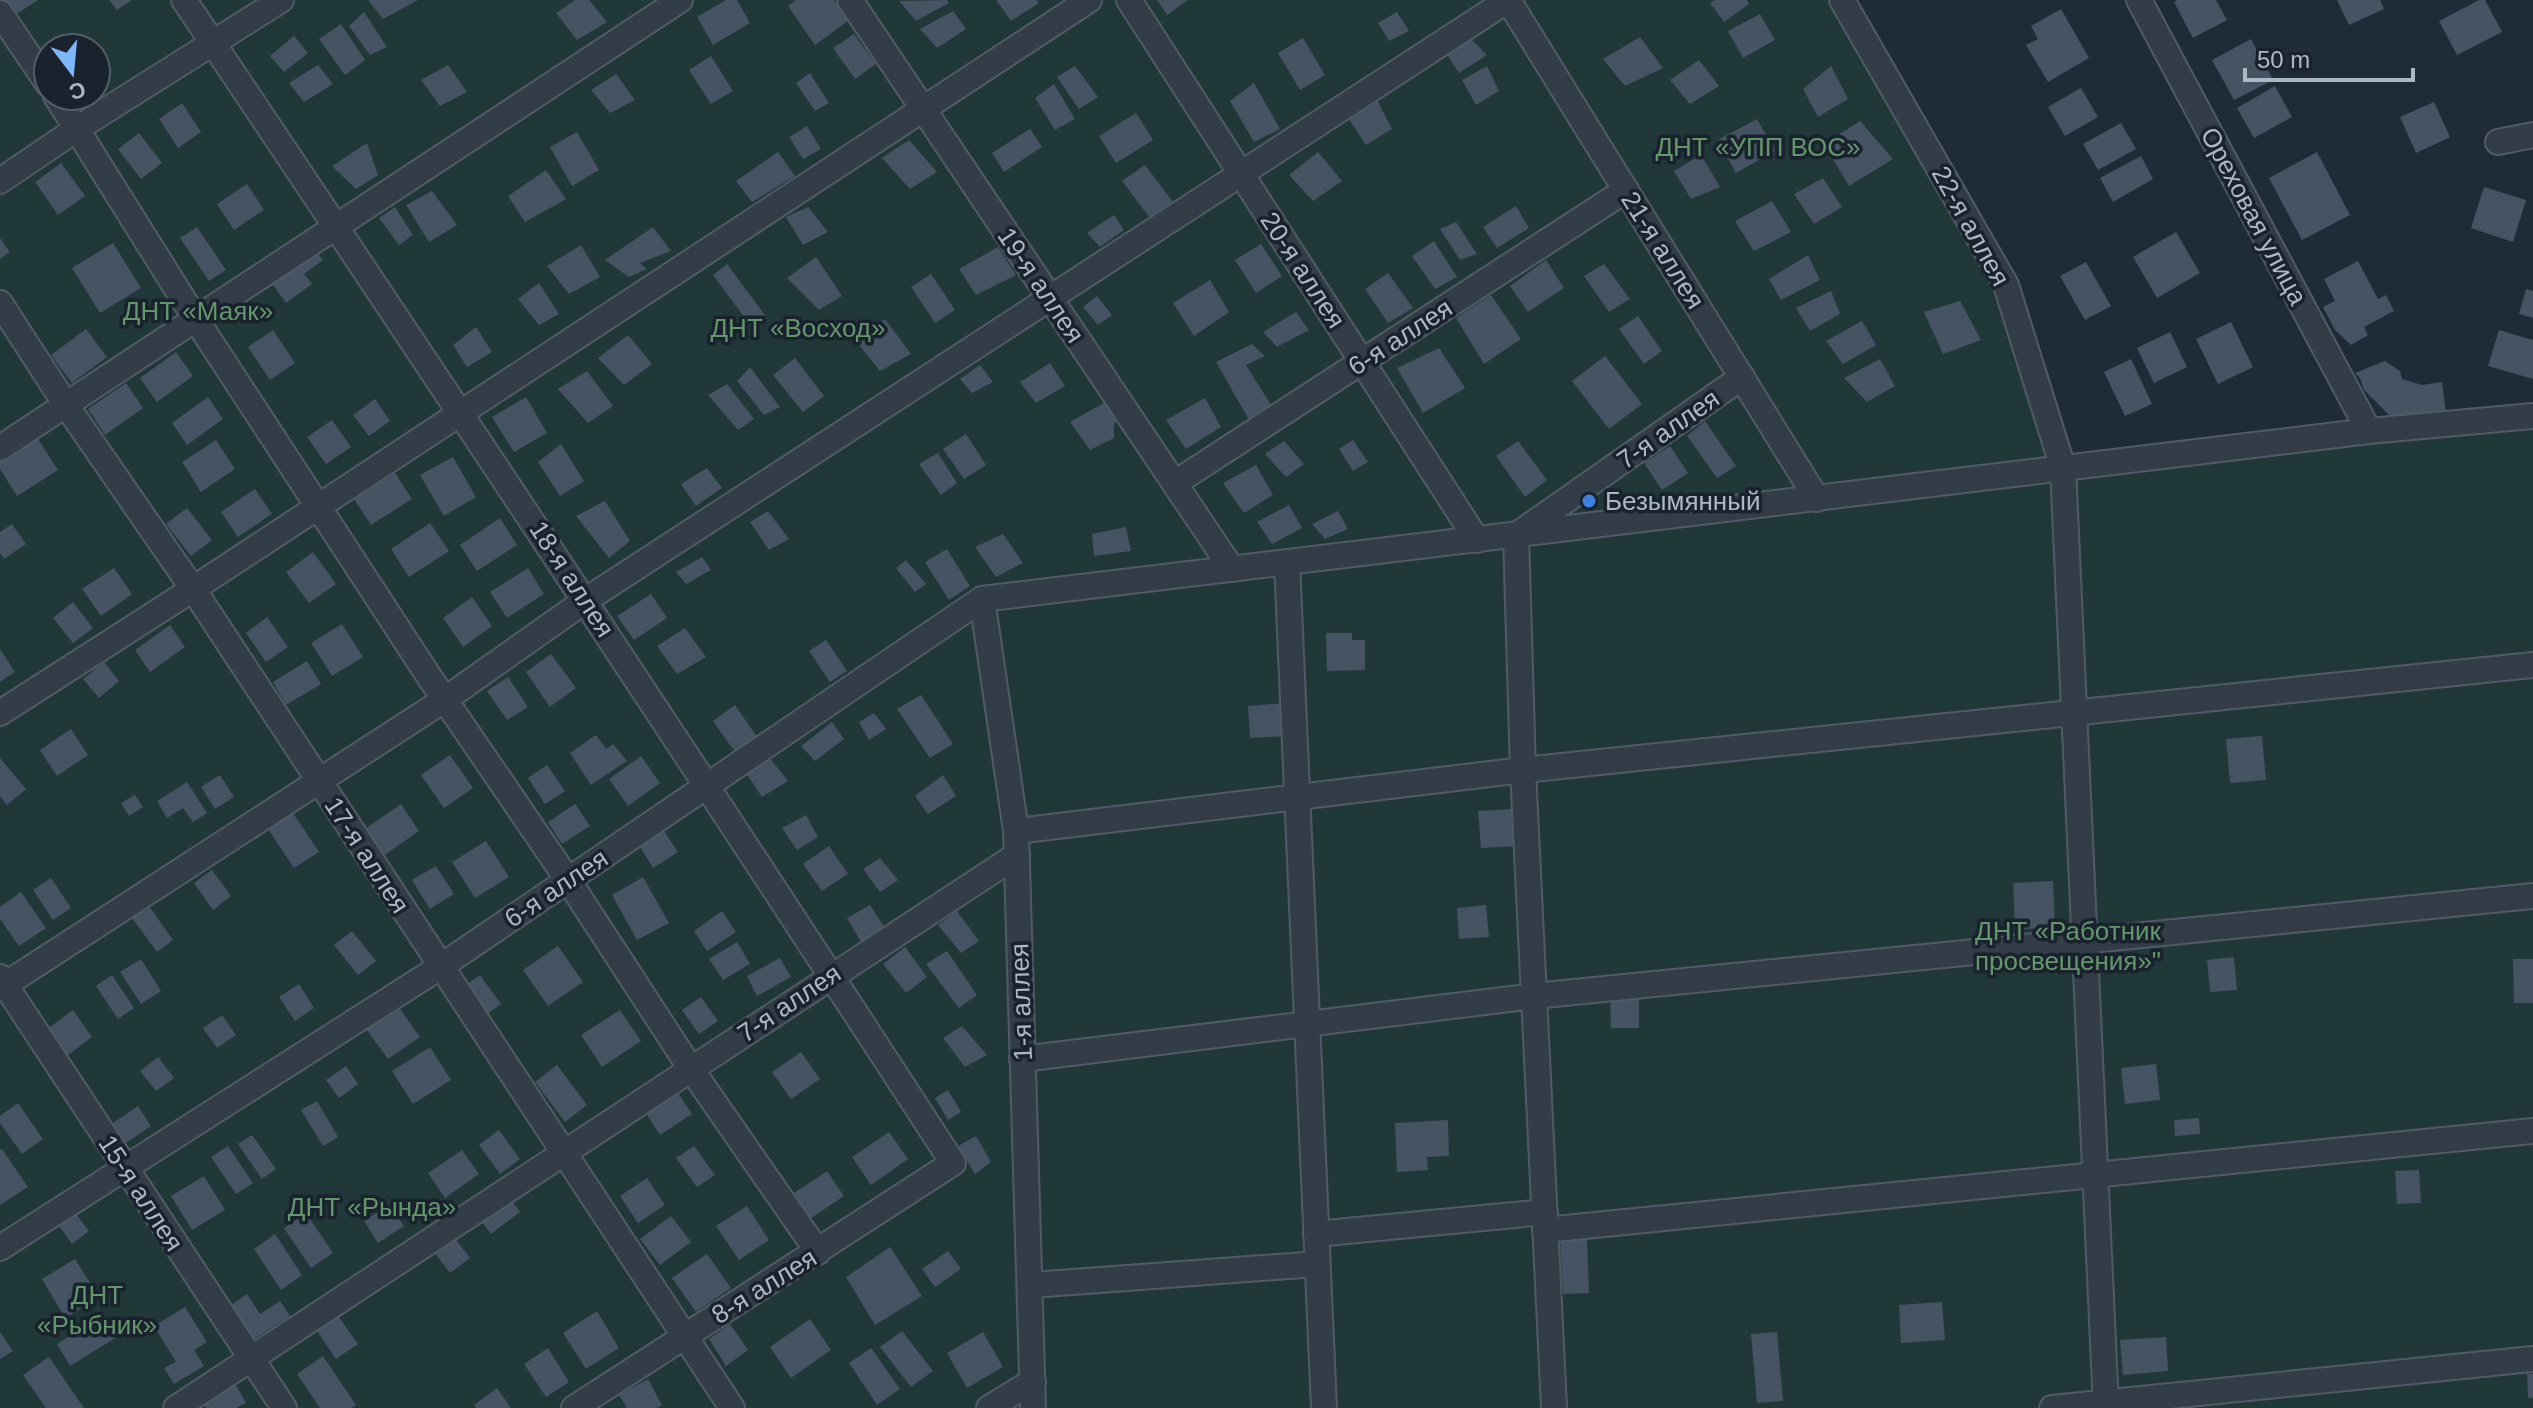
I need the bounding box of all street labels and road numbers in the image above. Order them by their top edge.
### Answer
street label: Ореховая улица [2195,122,2314,310]
street label: 22-я аллея [1926,161,2016,291]
street label: 21-я аллея [1615,186,1711,314]
street label: 20-я аллея [1254,206,1352,334]
street label: 19-я аллея [992,222,1090,348]
street label: 6-я аллея [1342,292,1458,382]
street label: 7-я аллея [1611,383,1725,475]
street label: 18-я аллея [523,515,621,643]
street label: 17-я аллея [318,791,416,919]
street label: 6-я аллея [499,843,613,933]
street label: 1-я аллея [1004,943,1038,1061]
street label: 7-я аллея [732,958,846,1048]
street label: 15-я аллея [92,1129,190,1257]
street label: 8-я аллея [706,1242,822,1330]

